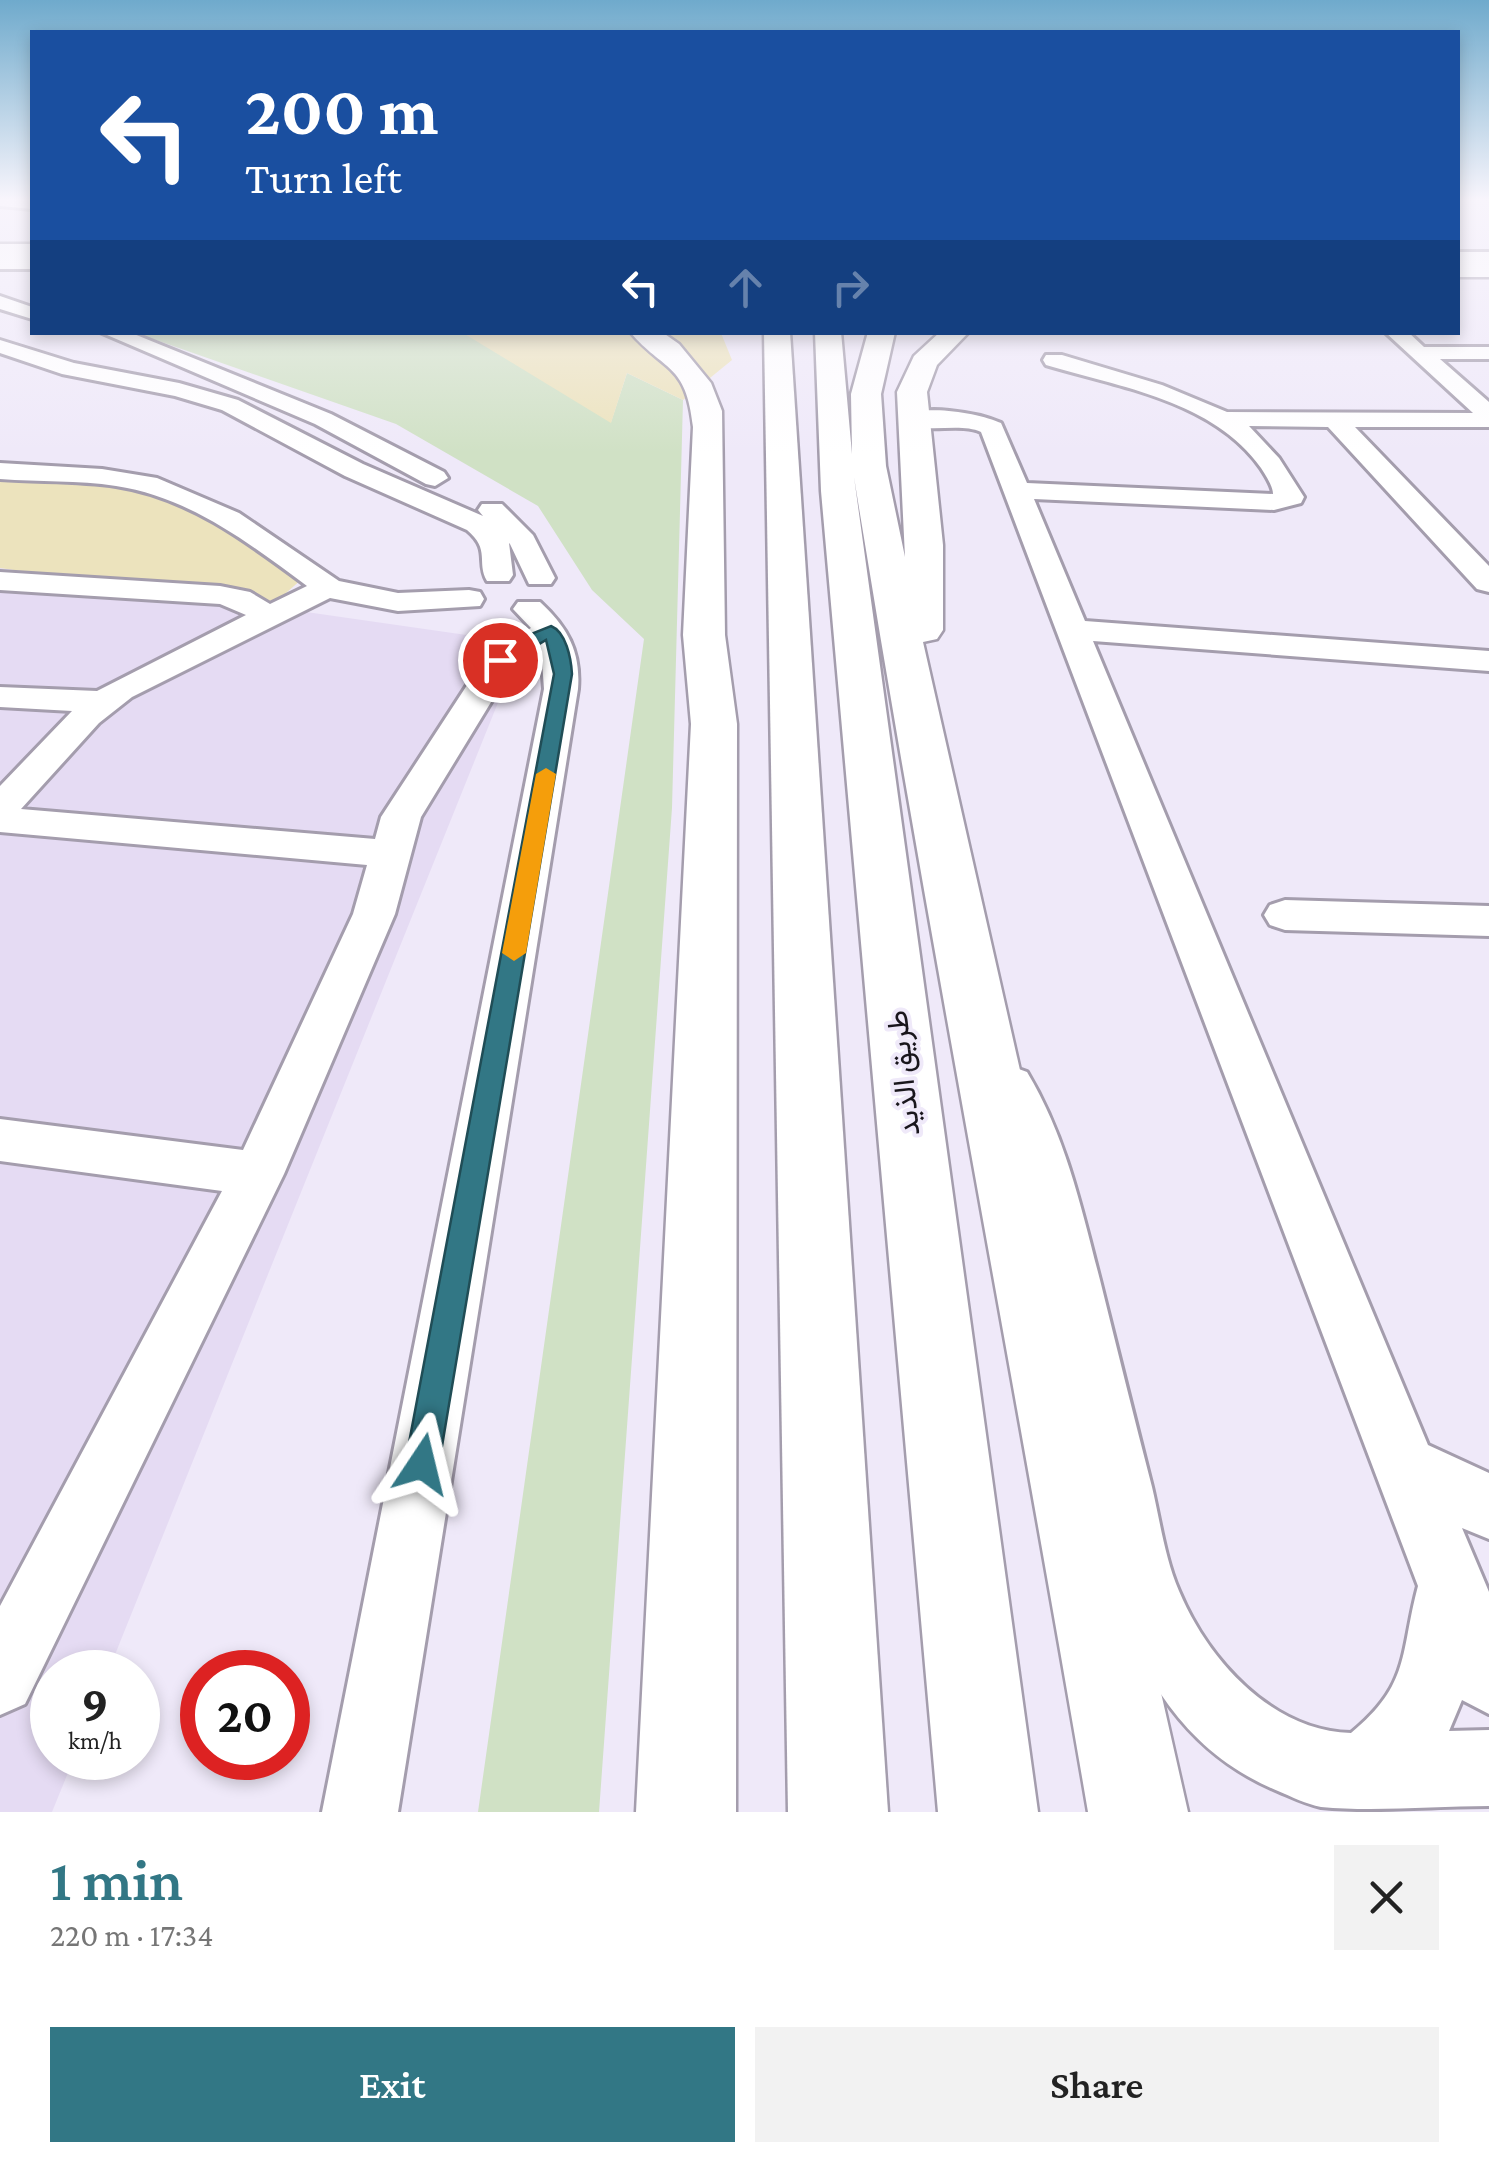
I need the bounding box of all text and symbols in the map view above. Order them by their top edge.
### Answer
icon: left [80,70,210,200]
text: 200 m [245,71,438,149]
text: Turn left [245,153,402,203]
icon: left [613,260,668,315]
icon: ahead [718,260,773,315]
icon: right [823,260,878,315]
pin [458,618,543,703]
icon: arrive [473,633,528,688]
street label: طريق الذيد [880,1008,927,1137]
position arrow [370,1412,474,1516]
speed limit sign: 20 [180,1650,310,1780]
text: 9 [81,1675,109,1731]
text: km/h [68,1727,122,1754]
button: close [1334,1845,1439,1950]
text: 1 min [50,1846,183,1913]
text: 220 m · 17:34 [50,1917,214,1953]
button: Exit [50,2027,735,2142]
button: Share [755,2027,1439,2142]

